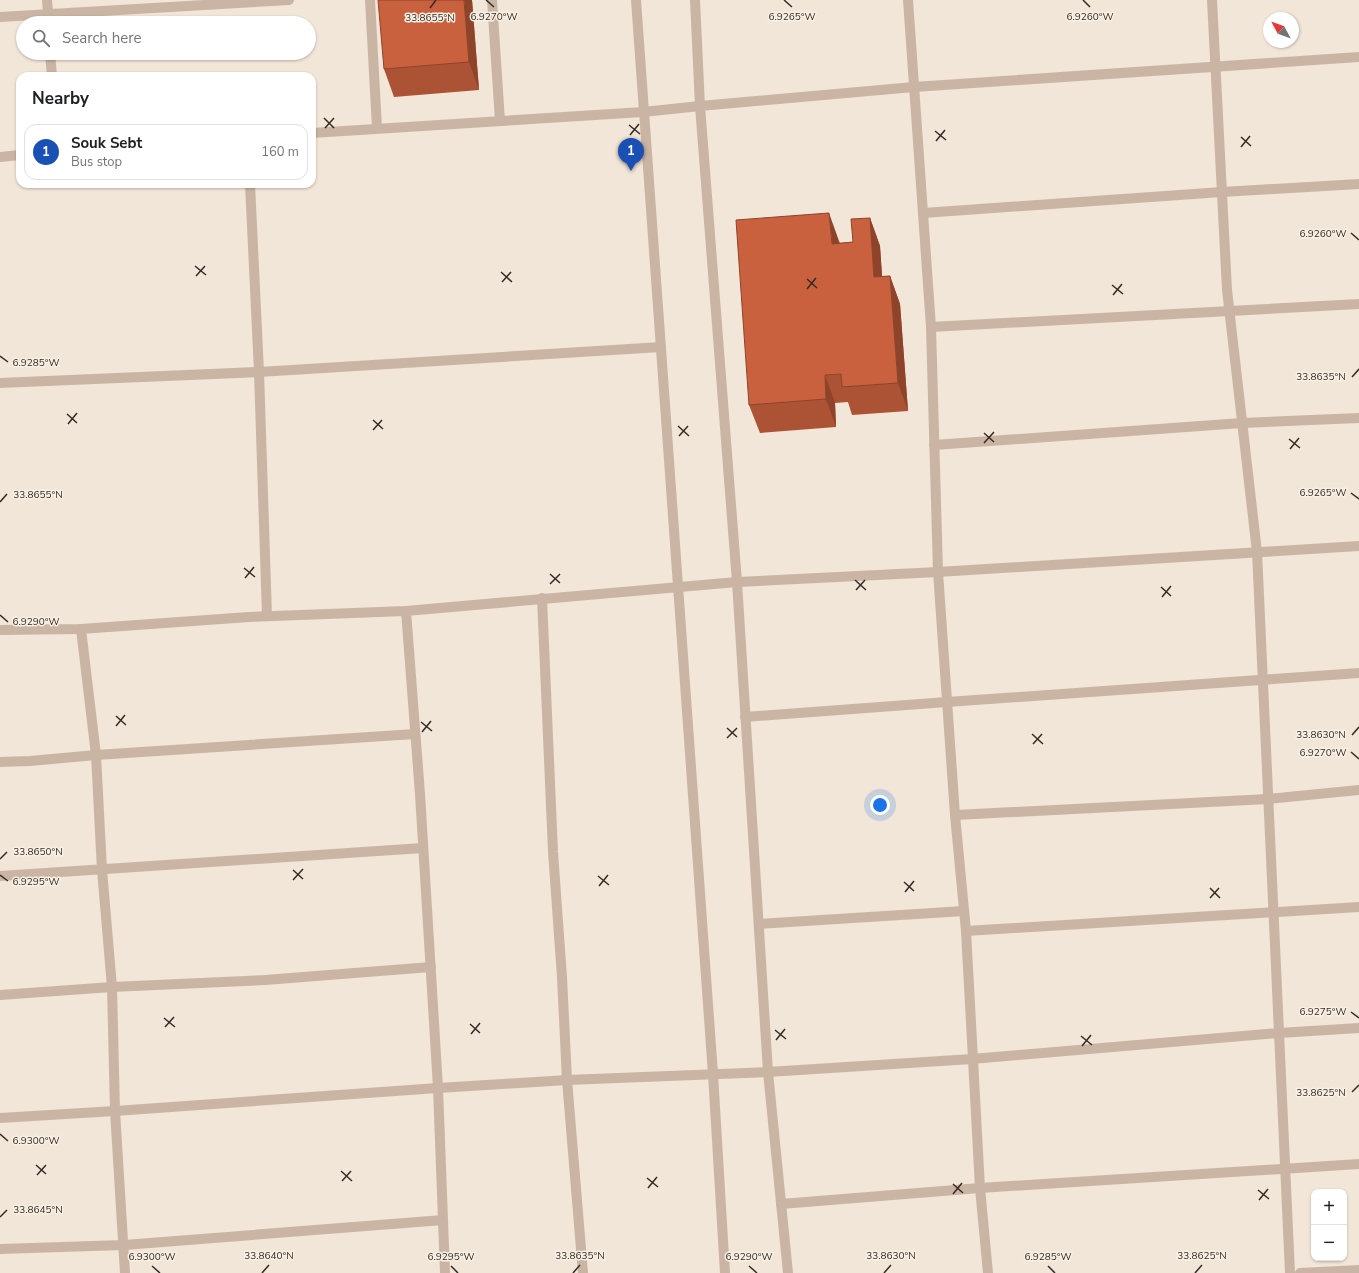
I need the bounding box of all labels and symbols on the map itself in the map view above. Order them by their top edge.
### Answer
text: 6.9270°W [470,10,518,24]
text: 6.9265°W [768,10,816,24]
text: 6.9260°W [1066,10,1114,24]
text: 33.8655°N [405,11,455,25]
north arrow [1263,12,1299,48]
pin: 1 [618,138,644,171]
text: 6.9260°W [1299,227,1347,241]
text: 6.9285°W [12,356,60,370]
text: 33.8635°N [1296,370,1346,384]
text: 6.9265°W [1299,486,1347,500]
text: 33.8655°N [13,488,63,502]
text: 6.9290°W [12,615,60,629]
text: 33.8630°N [1296,728,1346,742]
text: 6.9270°W [1299,746,1347,760]
your location [870,795,890,815]
text: 33.8650°N [13,845,63,859]
text: 6.9295°W [12,875,60,889]
text: 6.9275°W [1299,1005,1347,1019]
text: 33.8625°N [1296,1086,1346,1100]
text: 6.9300°W [12,1134,60,1148]
text: 33.8645°N [13,1203,63,1217]
text: 33.8640°N [244,1249,294,1263]
text: 33.8635°N [555,1249,605,1263]
text: 33.8630°N [866,1249,916,1263]
text: 33.8625°N [1177,1249,1227,1263]
text: 6.9300°W [128,1250,176,1264]
text: 6.9295°W [427,1250,475,1264]
text: 6.9290°W [725,1250,773,1264]
text: 6.9285°W [1024,1250,1072,1264]

